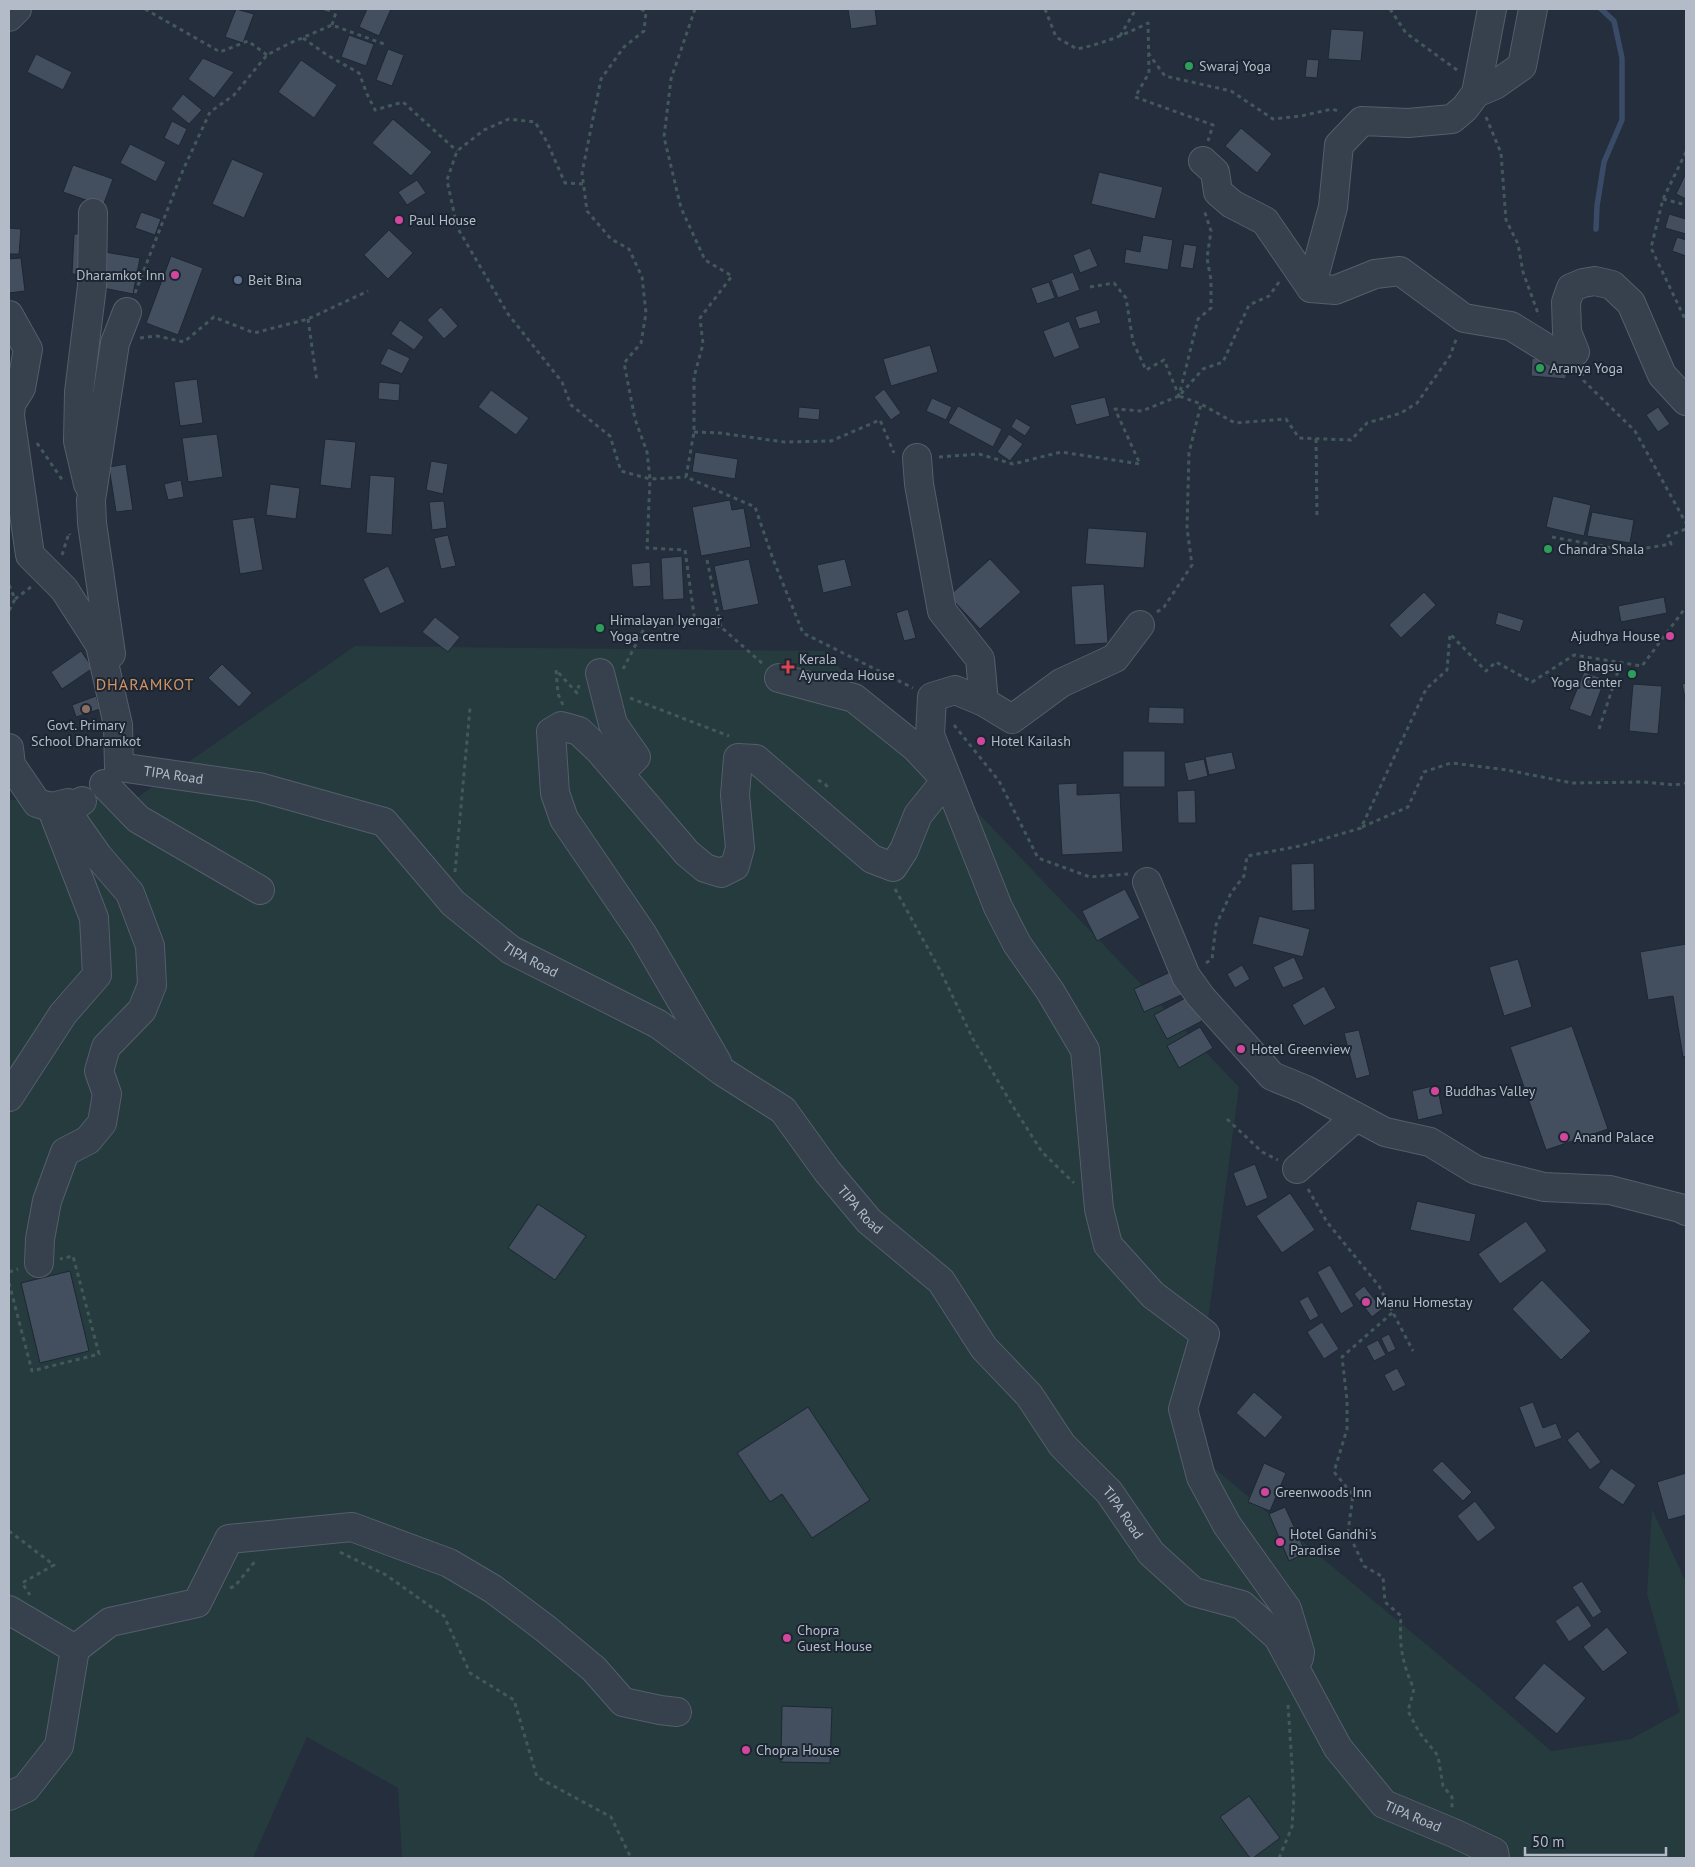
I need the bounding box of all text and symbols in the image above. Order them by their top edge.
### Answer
place label: Swaraj Yoga [1199,57,1271,75]
marker: Swaraj Yoga [1183,60,1195,72]
place label: Paul House [409,211,476,229]
marker: Paul House [393,214,405,226]
place label: Dharamkot Inn [76,266,165,284]
marker: Dharamkot Inn [169,269,181,281]
place label: Beit Bina [248,271,302,289]
marker: Beit Bina [232,274,244,286]
place label: Aranya Yoga [1550,359,1623,377]
marker: Aranya Yoga [1534,362,1546,374]
place label: Chandra Shala [1558,540,1644,558]
marker: Chandra Shala [1542,543,1554,555]
place label: Himalayan Iyengar Yoga centre [610,611,722,645]
marker: Himalayan Iyengar Yoga centre [594,622,606,634]
place label: Ajudhya House [1571,627,1660,645]
marker: Ajudhya House [1664,630,1676,642]
place label: Kerala Ayurveda House [799,650,895,684]
place label: Bhagsu Yoga Center [1551,657,1622,691]
marker: Kerala Ayurveda House [781,660,795,674]
marker: Bhagsu Yoga Center [1626,668,1638,680]
district label: DHARAMKOT [96,674,194,694]
marker: Govt. Primary School Dharamkot [80,703,92,715]
place label: Govt. Primary School Dharamkot [31,716,141,750]
place label: Hotel Kailash [991,732,1071,750]
marker: Hotel Kailash [975,735,987,747]
street label: TIPA Road [143,762,204,788]
street label: TIPA Road [499,938,561,981]
place label: Hotel Greenview [1251,1040,1351,1058]
marker: Hotel Greenview [1235,1043,1247,1055]
place label: Buddhas Valley [1445,1082,1536,1100]
marker: Buddhas Valley [1429,1085,1441,1097]
place label: Anand Palace [1574,1128,1654,1146]
marker: Anand Palace [1558,1131,1570,1143]
street label: TIPA Road [834,1181,887,1238]
place label: Manu Homestay [1376,1293,1473,1311]
marker: Manu Homestay [1360,1296,1372,1308]
street label: TIPA Road [1099,1482,1148,1542]
place label: Greenwoods Inn [1275,1483,1372,1501]
marker: Greenwoods Inn [1259,1486,1271,1498]
place label: Hotel Gandhi's Paradise [1290,1525,1377,1559]
marker: Hotel Gandhi's Paradise [1274,1536,1286,1548]
place label: Chopra Guest House [797,1621,872,1655]
marker: Chopra Guest House [781,1632,793,1644]
place label: Chopra House [756,1741,840,1759]
marker: Chopra House [740,1744,752,1756]
street label: TIPA Road [1382,1796,1444,1836]
scale bar [1525,1824,1666,1856]
text: 50 m [1532,1832,1565,1851]

